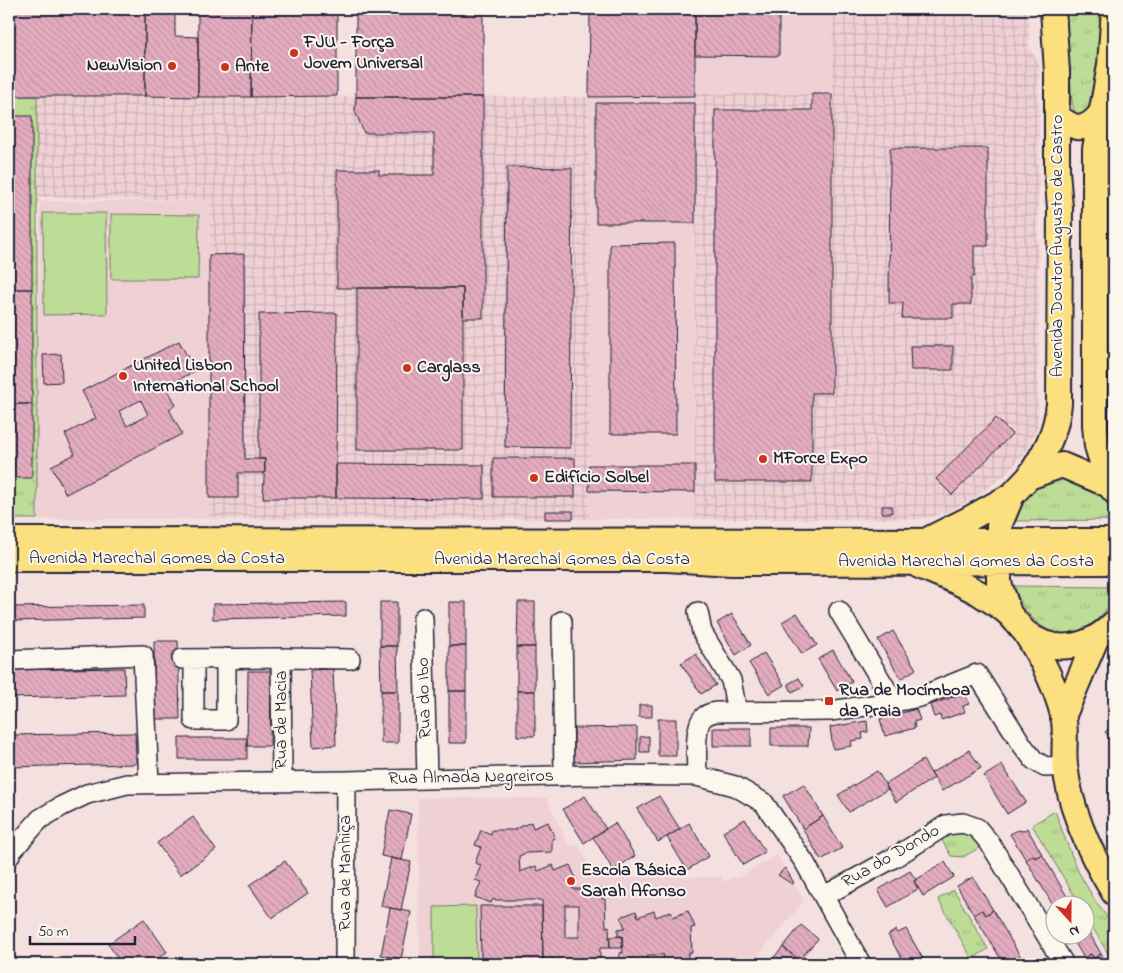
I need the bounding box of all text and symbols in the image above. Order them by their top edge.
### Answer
place label: FJU - Força Jovem Universal [303,30,423,77]
marker: FJU - Força Jovem Universal [288,47,300,59]
place label: NewVision [87,53,162,79]
place label: Ante [235,54,270,80]
marker: NewVision [166,60,178,72]
marker: Ante [219,61,231,73]
street label: Avenida Doutor Augusto de Castro [1045,115,1072,377]
place label: United Lisbon International School [133,353,278,400]
place label: Carglass [417,355,481,382]
marker: Carglass [401,362,413,374]
marker: United Lisbon International School [117,370,129,382]
place label: MForce Expo [773,446,868,472]
marker: MForce Expo [757,453,769,465]
place label: Edifício Solbel [544,465,649,491]
marker: Edifício Solbel [528,472,540,484]
street label: Avenida Marechal Gomes da Costa [29,546,285,572]
street label: Avenida Marechal Gomes da Costa [434,547,690,573]
street label: Avenida Marechal Gomes da Costa [838,549,1094,575]
street label: Rua do Ibo [411,657,439,739]
street label: Rua de Macia [269,671,295,769]
place label: Rua de Mocímboa da Praia [839,678,970,725]
marker: Rua de Mocímboa da Praia [823,695,835,707]
street label: Rua Almada Negreiros [388,764,554,793]
street label: Rua de Manhiça [333,815,359,931]
street label: Rua do Dondo [837,818,945,896]
place label: Escola Básica Sarah Afonso [581,858,687,905]
marker: Escola Básica Sarah Afonso [565,875,577,887]
north arrow [1046,896,1096,946]
scale bar [30,913,135,945]
text: N [1066,919,1082,942]
text: 50 m [38,921,69,943]

